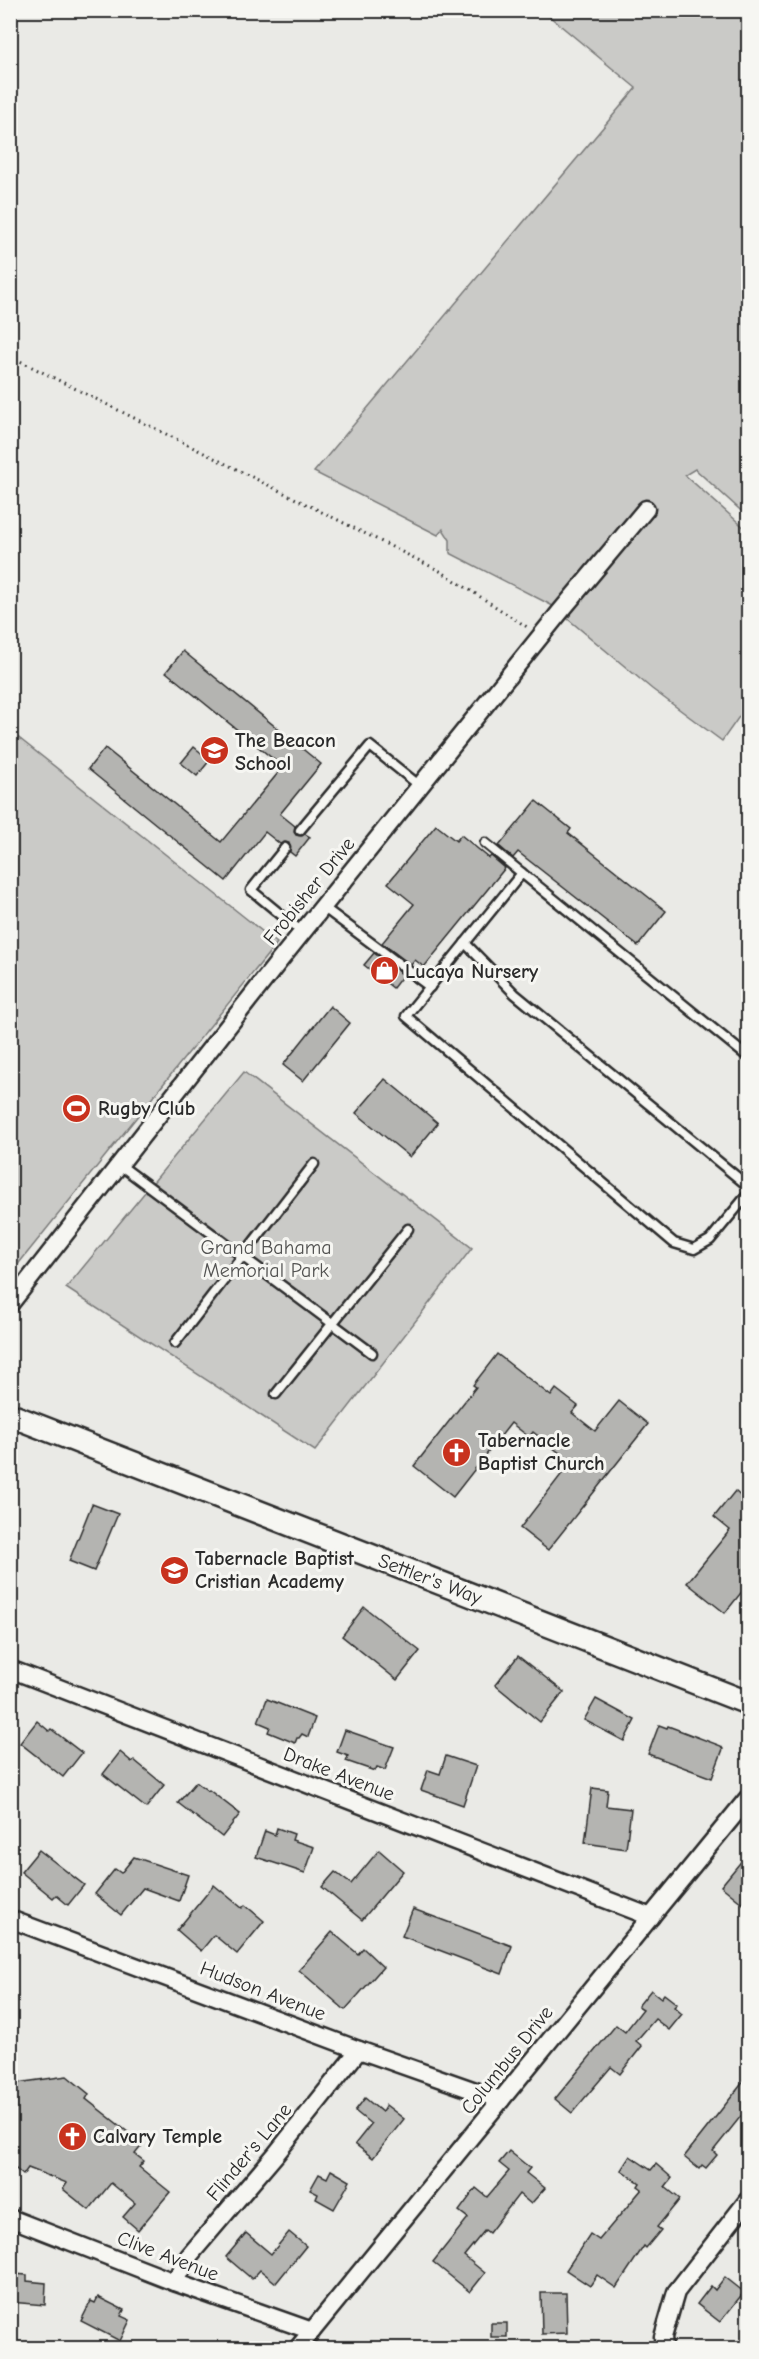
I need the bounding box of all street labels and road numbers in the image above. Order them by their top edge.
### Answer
street label: Frobisher Drive [259,833,359,949]
street label: Settler's Way [375,1549,485,1609]
street label: Drake Avenue [280,1742,398,1806]
street label: Hudson Avenue [197,1956,329,2026]
street label: Columbus Drive [456,2001,558,2119]
street label: Flinder's Lane [202,2099,296,2205]
street label: Clive Avenue [114,2226,222,2286]

